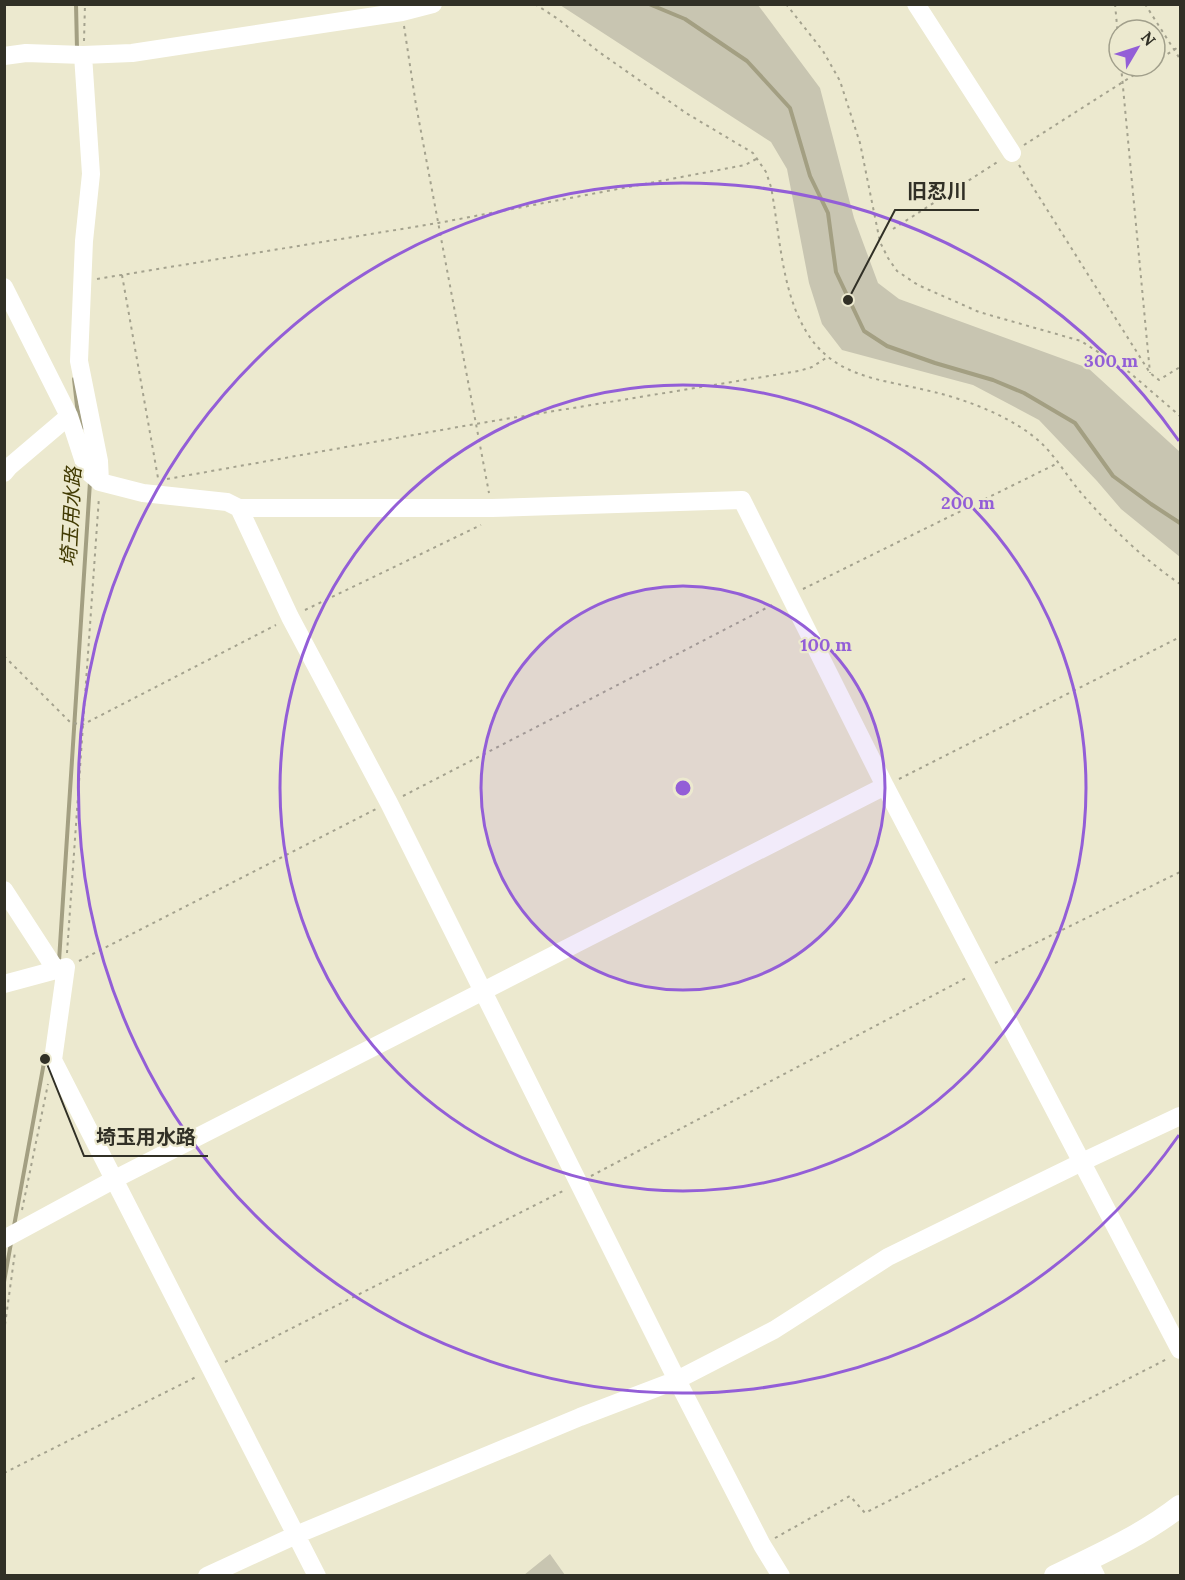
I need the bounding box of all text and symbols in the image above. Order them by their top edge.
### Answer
north arrow [1107,18,1167,78]
text: N [1137,27,1160,50]
callout: 旧忍川 [895,172,979,210]
text: 旧忍川 [907,178,967,203]
text: 300 m [1084,349,1139,372]
water label: 埼玉用水路 [55,464,86,568]
text: 200 m [941,491,995,514]
text: 100 m [800,633,852,656]
centre of rings [673,778,693,798]
callout: 埼玉用水路 [84,1118,208,1156]
text: 埼玉用水路 [96,1124,196,1149]

